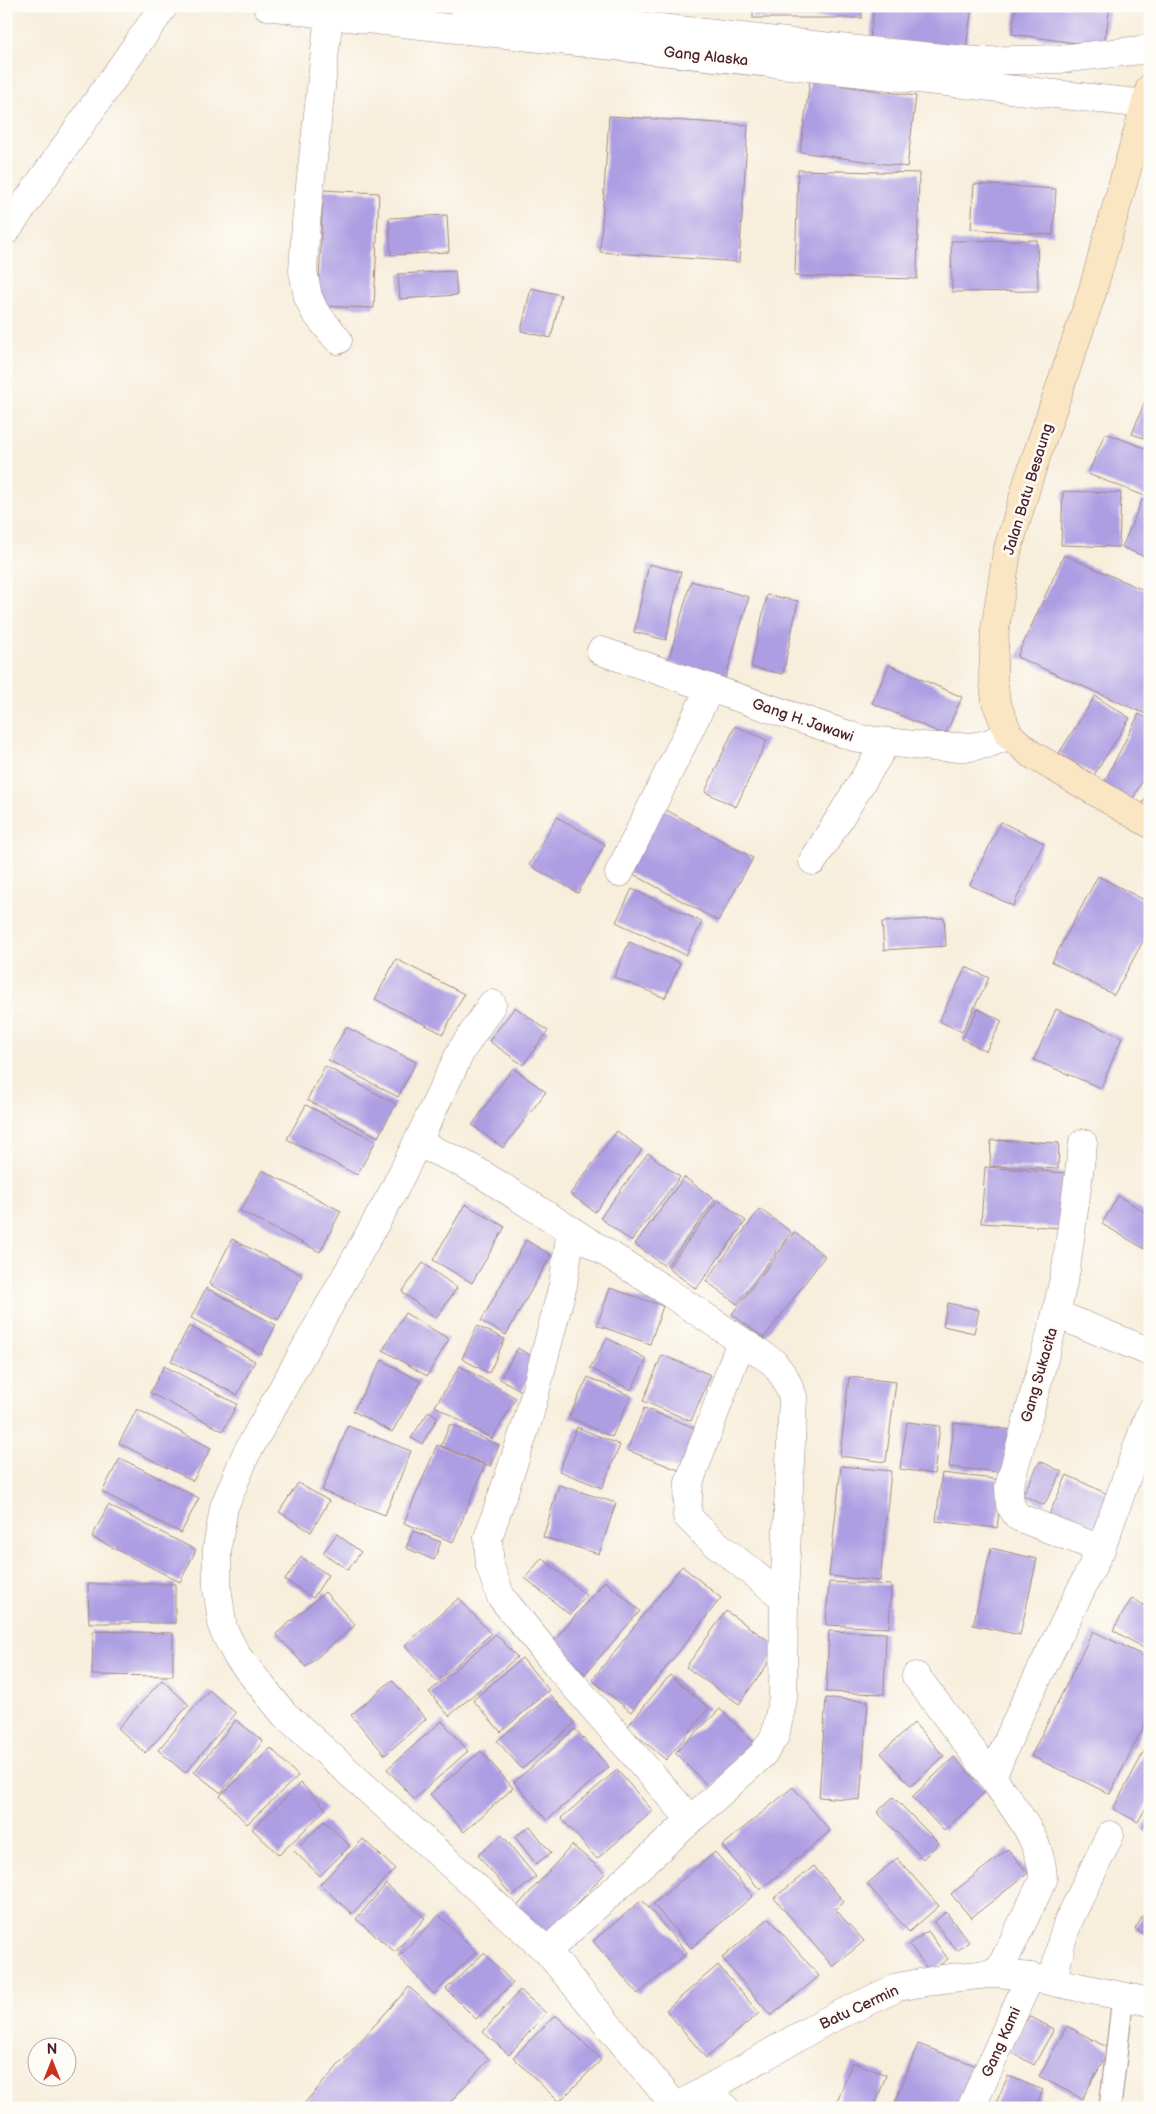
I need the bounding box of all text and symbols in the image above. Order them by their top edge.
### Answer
street label: Gang Alaska [663,43,749,70]
street label: Jalan Batu Besaung [999,421,1058,557]
street label: Gang H. Jawawi [750,694,856,747]
street label: Gang Sukacita [1017,1326,1062,1425]
street label: Batu Cermin [817,1981,902,2034]
street label: Gang Kami [978,2004,1025,2080]
north arrow [28,2036,78,2086]
text: N [47,2041,57,2058]

